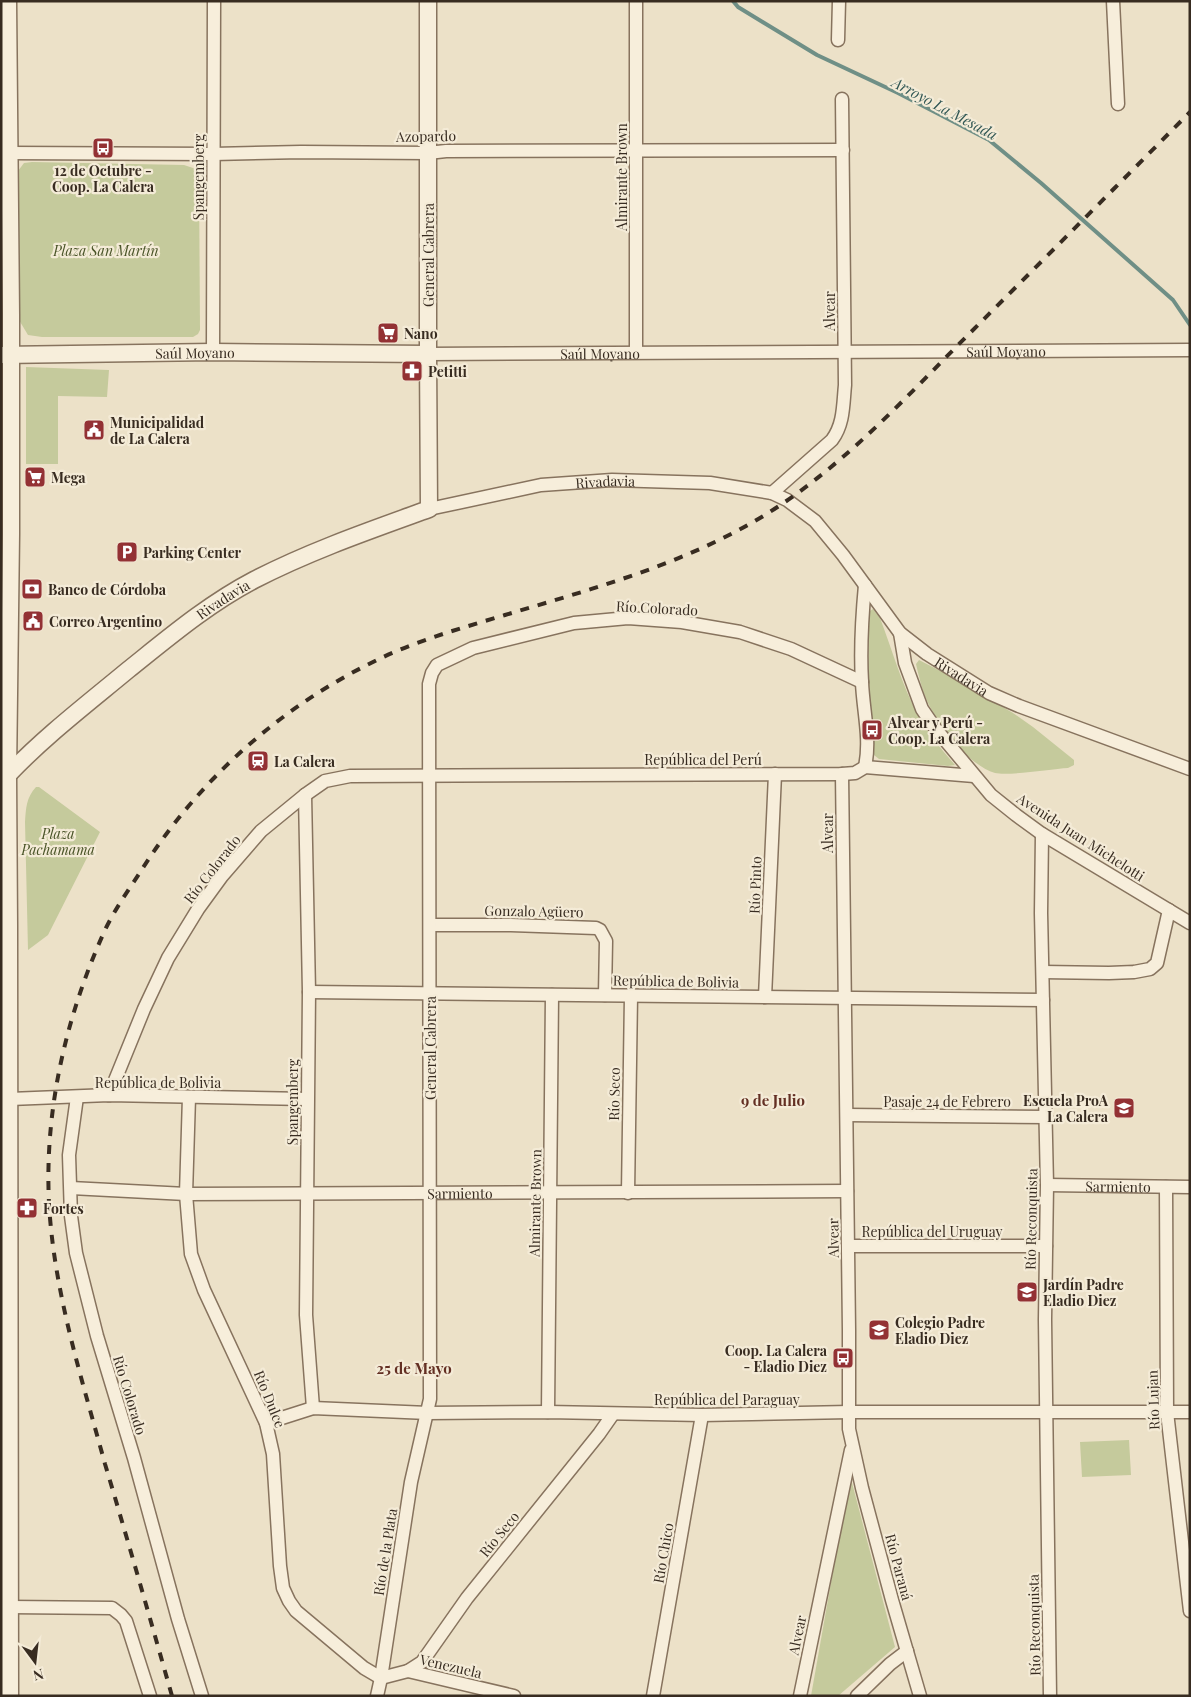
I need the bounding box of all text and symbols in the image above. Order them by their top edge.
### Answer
water label: Arroyo La Mesada [887,71,1001,144]
street label: Almirante Brown [612,122,631,232]
street label: Azopardo [395,126,456,146]
street label: Spangemberg [189,133,208,220]
bus stop icon: 12 de Octubre - Coop. La Calera [91,136,115,160]
place label: 12 de Octubre - Coop. La Calera [52,161,155,196]
street label: General Cabrera [419,203,438,307]
park label: Plaza San Martín [52,241,159,260]
street label: Alvear [820,290,839,332]
supermarket icon: Nano [376,321,400,345]
place label: Nano [404,324,438,343]
street label: Saúl Moyano [966,341,1046,361]
street label: Saúl Moyano [155,342,235,362]
street label: Saúl Moyano [560,343,640,363]
pharmacy icon: Petitti [400,359,424,383]
place label: Petitti [428,362,468,381]
place label: Municipalidad de La Calera [110,413,205,448]
public building icon: Municipalidad de La Calera [82,418,106,442]
supermarket icon: Mega [23,465,47,489]
place label: Mega [51,468,86,487]
street label: Rivadavia [575,470,636,492]
parking icon: Parking Center [115,540,139,564]
place label: Parking Center [143,543,242,562]
street label: Rivadavia [192,575,253,623]
bank icon: Banco de Córdoba [20,577,44,601]
place label: Banco de Córdoba [48,580,167,599]
street label: Río Colorado [616,596,699,620]
public building icon: Correo Argentino [21,609,45,633]
place label: Correo Argentino [49,612,162,631]
street label: Rivadavia [931,652,992,700]
place label: Alvear y Perú - Coop. La Calera [887,713,991,748]
bus stop icon: Alvear y Perú - Coop. La Calera [860,718,884,742]
station icon: La Calera [246,749,270,773]
street label: República del Perú [644,750,762,769]
place label: La Calera [274,752,336,771]
street label: Avenida Juan Michelotti [1013,788,1148,885]
street label: Alvear [818,812,837,854]
park label: Plaza Pachamama [20,824,95,859]
street label: Río Colorado [179,831,245,907]
street label: Río Pinto [745,856,766,914]
street label: Gonzalo Agüero [484,901,584,921]
street label: República de Bolivia [613,970,739,992]
street label: General Cabrera [421,996,440,1100]
street label: Spangemberg [283,1058,302,1145]
street label: Río Seco [604,1067,624,1121]
street label: República de Bolivia [95,1073,221,1092]
district label: 9 de Julio [741,1090,805,1110]
place label: Escuela ProA La Calera [1023,1091,1109,1126]
street label: Pasaje 24 de Febrero [883,1092,1011,1111]
school or university icon: Escuela ProA La Calera [1112,1096,1136,1120]
street label: Almirante Brown [525,1148,545,1258]
street label: Río Reconquista [1021,1168,1041,1270]
street label: Sarmiento [1085,1176,1151,1196]
street label: Sarmiento [427,1183,493,1202]
pharmacy icon: Fortes [15,1196,39,1220]
place label: Fortes [43,1199,84,1218]
street label: Alvear [823,1217,843,1259]
street label: República del Uruguay [861,1222,1003,1241]
place label: Jardín Padre Eladio Diez [1042,1275,1124,1310]
school or university icon: Jardín Padre Eladio Diez [1015,1280,1039,1304]
place label: Colegio Padre Eladio Diez [895,1313,985,1348]
school or university icon: Colegio Padre Eladio Diez [867,1318,891,1342]
place label: Coop. La Calera - Eladio Diez [725,1341,828,1376]
bus stop icon: Coop. La Calera - Eladio Diez [831,1346,855,1370]
street label: Río Colorado [109,1353,151,1437]
district label: 25 de Mayo [376,1358,452,1378]
street label: Río Dulce [250,1367,290,1431]
street label: Río Lujan [1142,1369,1164,1430]
street label: República del Paraguay [654,1390,800,1409]
street label: Río de la Plata [369,1507,401,1597]
street label: Río Seco [475,1507,523,1561]
street label: Río Chico [648,1521,678,1585]
street label: Río Paraná [881,1532,917,1602]
street label: Río Reconquista [1024,1574,1044,1676]
street label: Alvear [783,1613,811,1657]
north arrow [10,1637,60,1687]
street label: Venezuela [417,1649,484,1682]
text: N [31,1665,46,1686]

